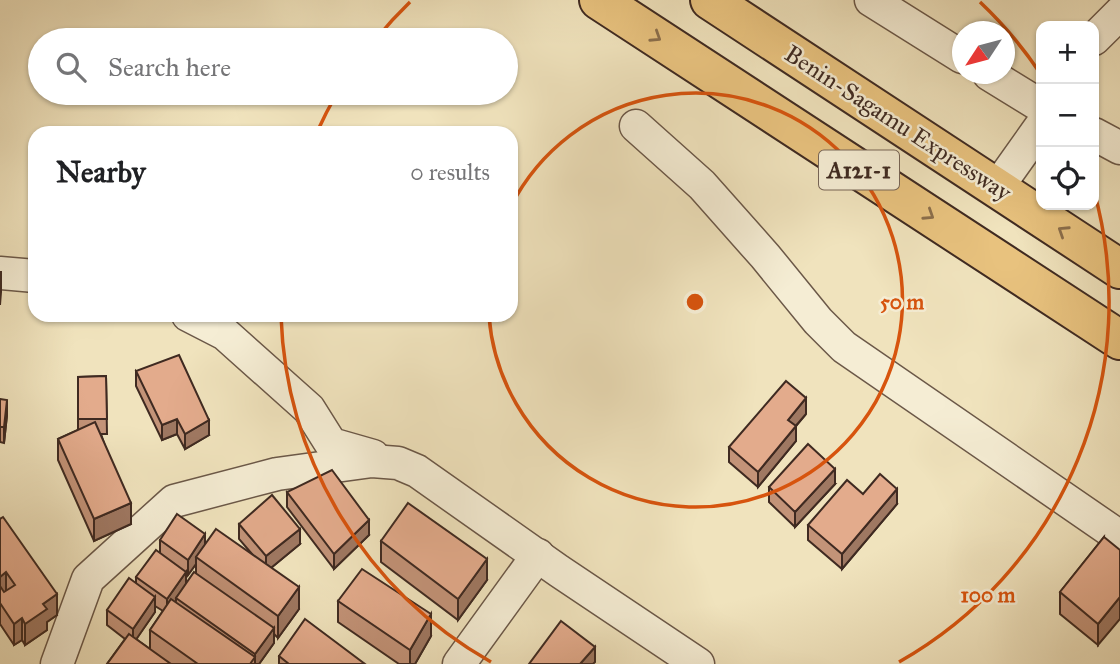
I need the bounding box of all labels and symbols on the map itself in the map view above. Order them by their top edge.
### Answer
north arrow [952,21,1015,84]
one-way arrow [648,29,661,42]
street label: Benin-Sagamu Expressway [779,38,1018,208]
road number: A121-1 [819,150,899,190]
one-way arrow [921,207,934,220]
one-way arrow [1058,227,1071,240]
text: 50 m [880,289,924,315]
centre of rings [683,290,707,314]
text: 100 m [961,582,1016,608]

